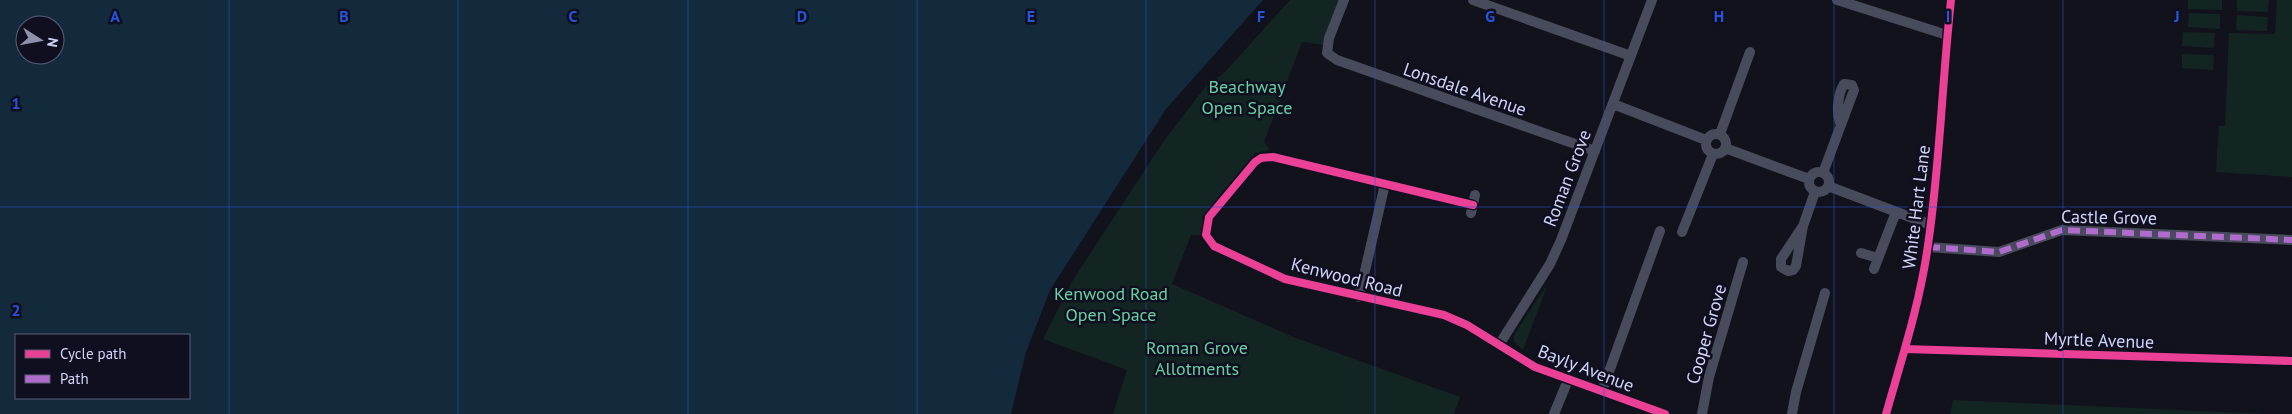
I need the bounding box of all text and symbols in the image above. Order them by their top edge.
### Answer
text: A [110,6,120,26]
text: B [339,6,349,26]
text: C [569,6,578,26]
text: D [797,6,807,26]
text: E [1027,6,1035,26]
text: F [1257,6,1265,26]
text: G [1485,6,1495,26]
text: H [1714,6,1724,26]
text: I [1946,6,1950,26]
text: J [2173,6,2180,26]
north arrow [15,15,65,65]
text: N [43,36,62,49]
street label: Lonsdale Avenue [1400,57,1530,121]
park label: Beachway Open Space [1202,75,1292,119]
text: 1 [11,93,21,113]
street label: Roman Grove [1538,126,1596,230]
street label: White Hart Lane [1897,144,1935,270]
street label: Castle Grove [2061,205,2157,229]
street label: Kenwood Road [1289,252,1405,302]
street label: Cooper Grove [1681,281,1731,387]
park label: Kenwood Road Open Space [1054,282,1168,326]
text: 2 [11,300,21,320]
street label: Myrtle Avenue [2044,327,2154,353]
legend [15,334,190,399]
park label: Roman Grove Allotments [1146,336,1248,380]
street label: Bayly Avenue [1535,339,1637,397]
text: Cycle path [60,344,126,363]
text: Path [60,369,89,388]

